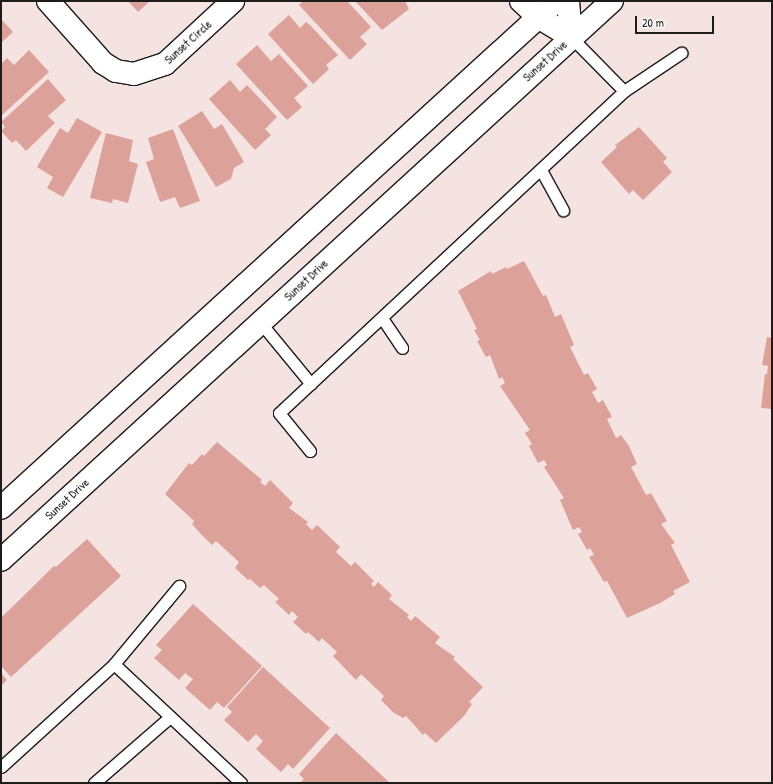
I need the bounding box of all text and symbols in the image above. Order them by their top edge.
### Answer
scale bar [637,8,716,34]
text: 20 m [642,14,664,31]
street label: Sunset Circle [161,17,215,67]
street label: Sunset Drive [520,37,570,85]
street label: Sunset Drive [281,256,331,304]
street label: Sunset Drive [42,475,92,523]

